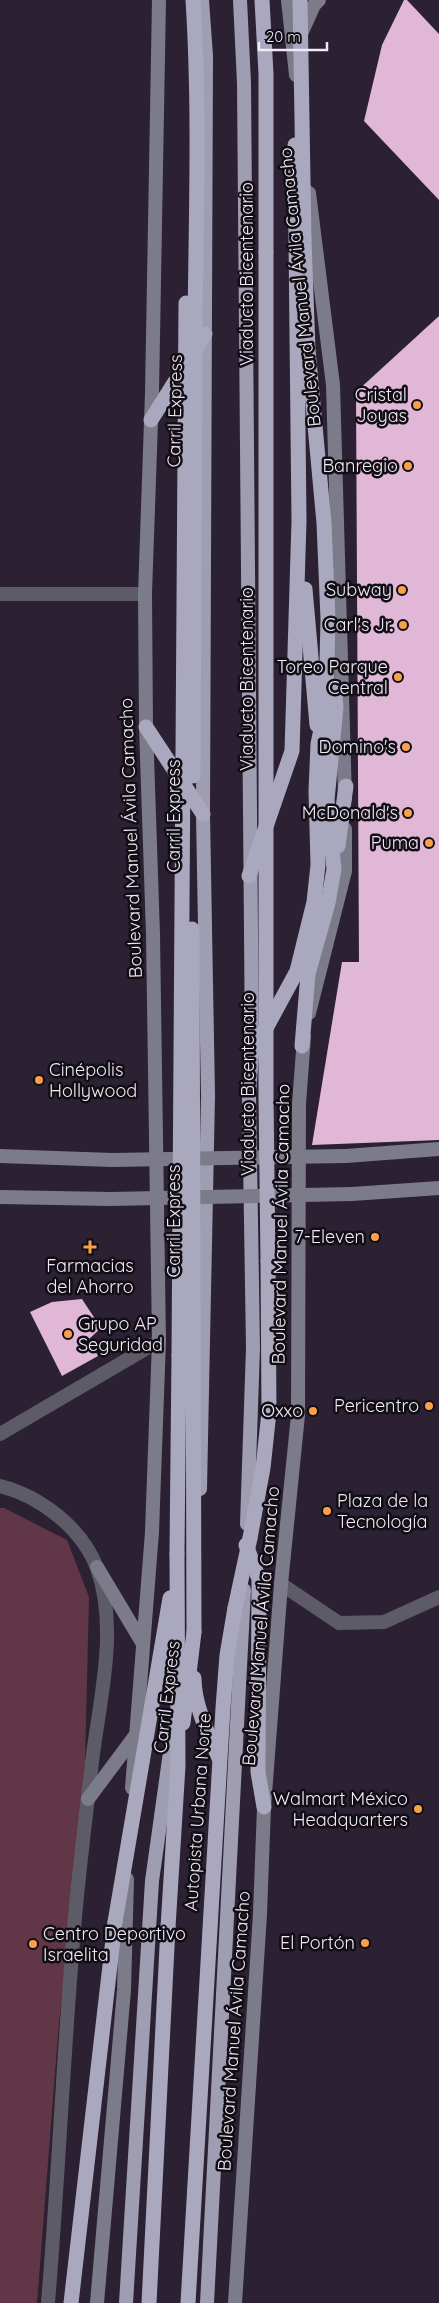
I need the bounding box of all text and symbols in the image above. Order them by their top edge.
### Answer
scale bar [259,20,326,52]
text: 20 m [266,27,301,46]
street label: Boulevard Manuel Ávila Camacho [273,146,326,428]
street label: Viaducto Bicentenario [235,182,258,366]
street label: Carril Express [162,354,187,468]
place label: Cristal Joyas [355,383,407,427]
marker: Cristal Joyas [411,399,423,411]
place label: Banregio [322,454,398,477]
marker: Banregio [402,460,414,472]
place label: Subway [326,578,392,601]
marker: Subway [396,584,408,596]
street label: Viaducto Bicentenario [235,587,258,771]
place label: Carl's Jr. [324,613,393,636]
marker: Carl's Jr. [397,619,409,631]
place label: Toreo Parque Central [277,655,388,699]
marker: Toreo Parque Central [392,671,404,683]
street label: Boulevard Manuel Ávila Camacho [114,697,147,979]
place label: Domino's [319,735,396,758]
marker: Domino's [400,741,412,753]
street label: Carril Express [162,760,185,872]
place label: McDonald's [302,801,398,824]
marker: McDonald's [402,807,414,819]
place label: Puma [371,831,419,854]
marker: Puma [423,837,435,849]
street label: Viaducto Bicentenario [236,992,259,1176]
place label: Cinépolis Hollywood [49,1058,137,1102]
marker: Cinépolis Hollywood [33,1074,45,1086]
street label: Boulevard Manuel Ávila Camacho [267,1083,294,1364]
street label: Carril Express [162,1165,185,1277]
place label: 7-Eleven [294,1225,365,1248]
marker: 7-Eleven [369,1231,381,1243]
marker: Farmacias del Ahorro [84,1241,96,1253]
place label: Farmacias del Ahorro [46,1254,134,1298]
place label: Grupo AP Seguridad [78,1312,163,1356]
marker: Grupo AP Seguridad [62,1328,74,1340]
place label: Pericentro [334,1394,419,1417]
place label: Oxxo [261,1399,303,1422]
marker: Pericentro [423,1400,435,1412]
marker: Oxxo [307,1405,319,1417]
street label: Boulevard Manuel Ávila Camacho [237,1485,284,1767]
place label: Plaza de la Tecnología [337,1489,428,1533]
marker: Plaza de la Tecnología [321,1505,333,1517]
street label: Carril Express [148,1640,185,1754]
street label: Autopista Urbana Norte [179,1712,216,1912]
place label: Walmart México Headquarters [273,1787,408,1831]
marker: Walmart México Headquarters [412,1803,424,1815]
street label: Boulevard Manuel Ávila Camacho [212,1890,255,2172]
place label: Centro Deportivo Israelita [43,1922,186,1966]
place label: El Portón [280,1931,355,1954]
marker: El Portón [359,1937,371,1949]
marker: Centro Deportivo Israelita [27,1938,39,1950]

